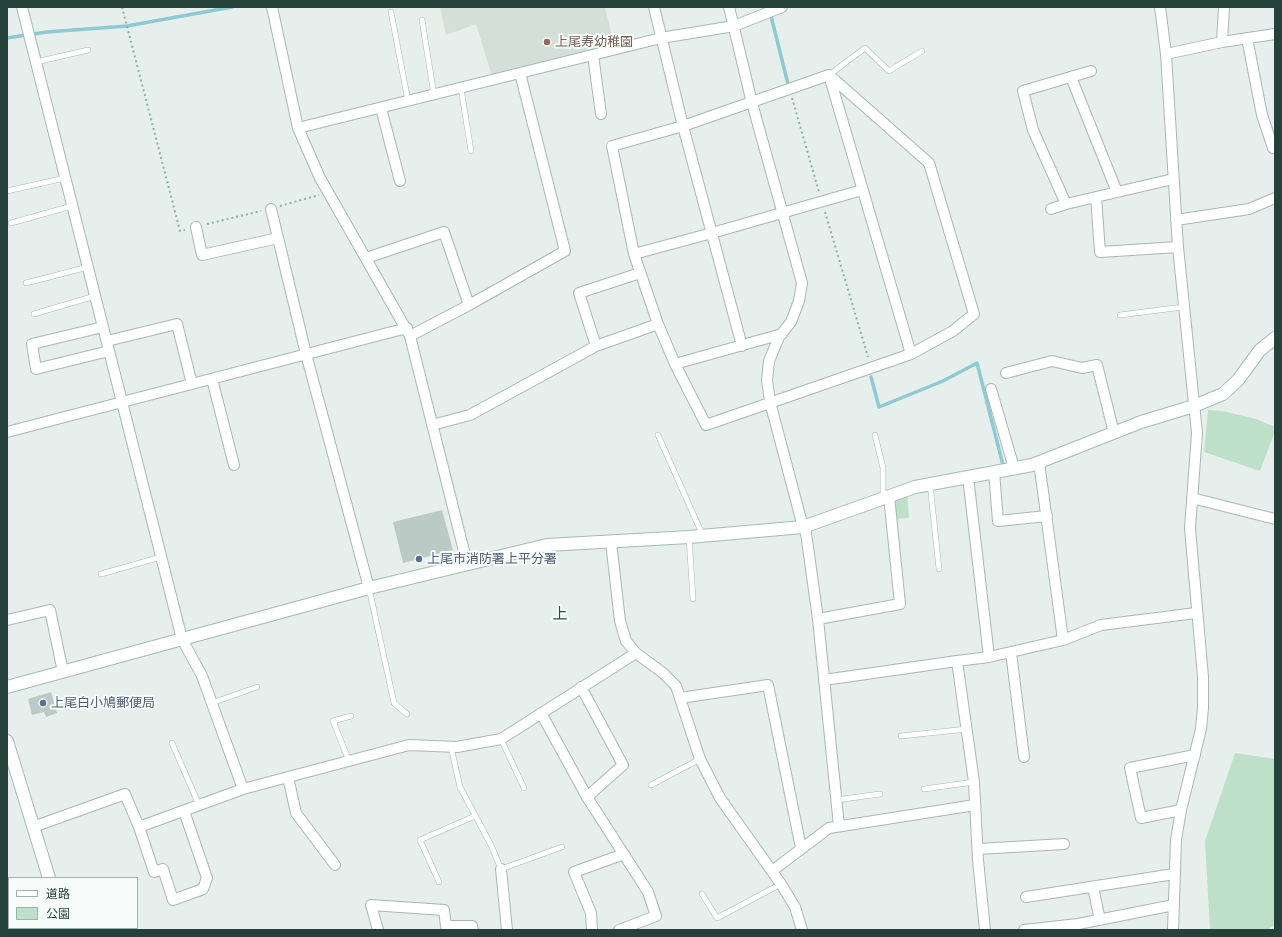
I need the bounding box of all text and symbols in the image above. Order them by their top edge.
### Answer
place label: 上尾寿幼稚園 [555,34,633,50]
marker: 上尾寿幼稚園 [542,37,552,47]
place label: 上尾市消防署上平分署 [427,551,557,567]
marker: 上尾市消防署上平分署 [414,554,424,564]
district label: 上 [553,606,567,624]
place label: 上尾白小鳩郵便局 [51,695,155,711]
marker: 上尾白小鳩郵便局 [38,698,48,708]
legend [8,877,138,929]
text: 道路 [46,885,70,902]
text: 公園 [46,905,70,922]

